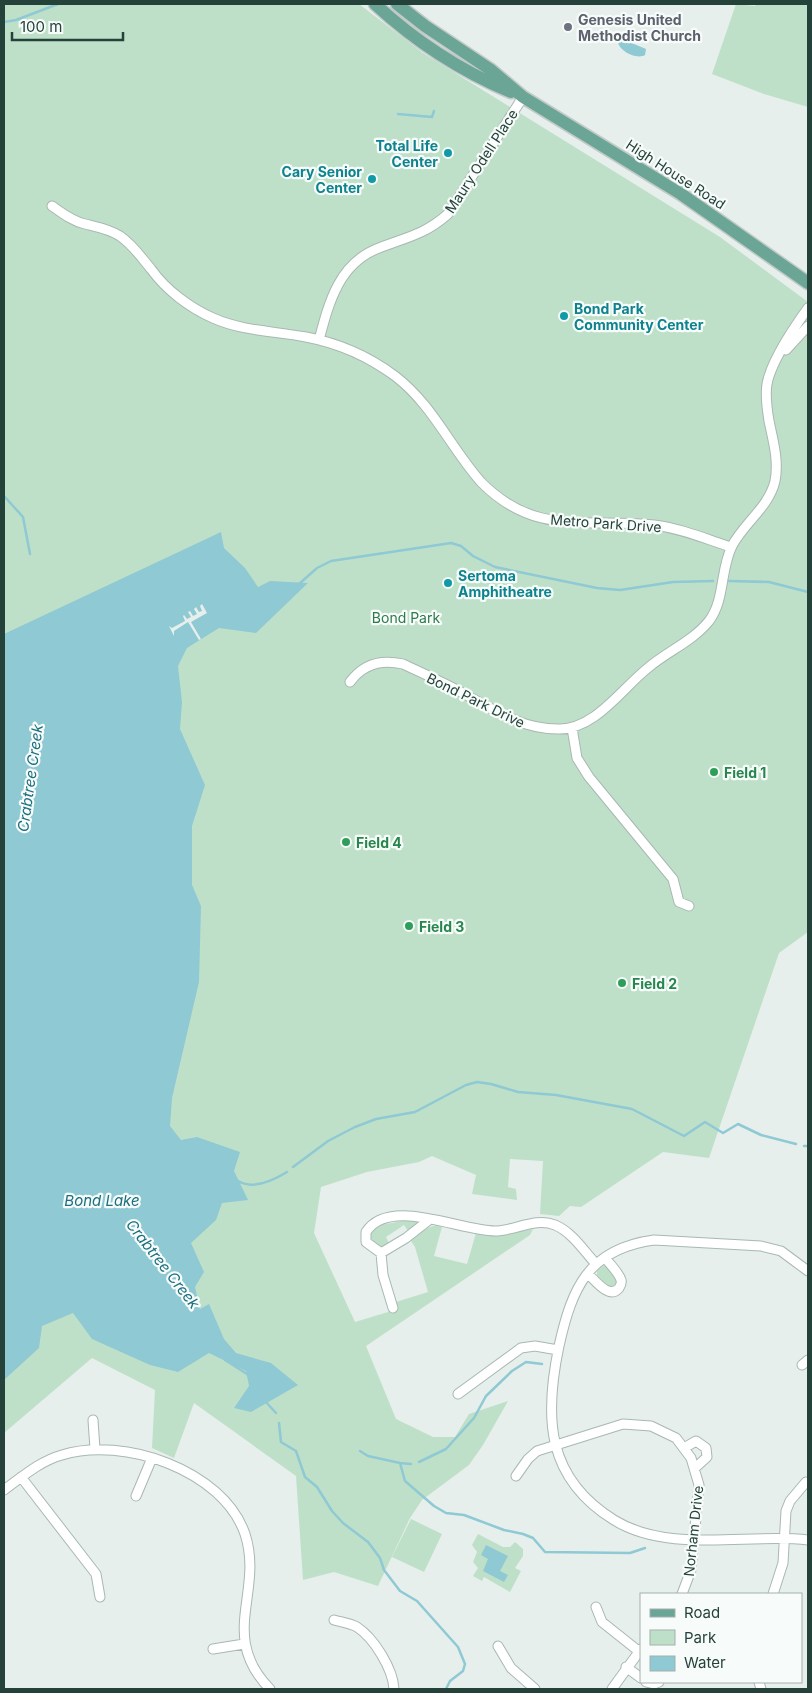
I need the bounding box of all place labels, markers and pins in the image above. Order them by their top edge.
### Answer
place label: Genesis United Methodist Church [578,11,701,44]
marker: Genesis United Methodist Church [562,21,574,33]
place label: Total Life Center [375,137,438,170]
marker: Total Life Center [442,147,454,159]
place label: Cary Senior Center [282,163,362,196]
marker: Cary Senior Center [366,173,378,185]
place label: Bond Park Community Center [574,300,704,333]
marker: Bond Park Community Center [558,310,570,322]
place label: Sertoma Amphitheatre [458,567,552,600]
marker: Sertoma Amphitheatre [442,577,454,589]
place label: Field 1 [724,764,766,781]
marker: Field 1 [708,766,720,778]
place label: Field 4 [356,834,402,851]
marker: Field 4 [340,836,352,848]
place label: Field 3 [419,918,464,935]
marker: Field 3 [403,920,415,932]
place label: Field 2 [632,975,677,992]
marker: Field 2 [616,977,628,989]

